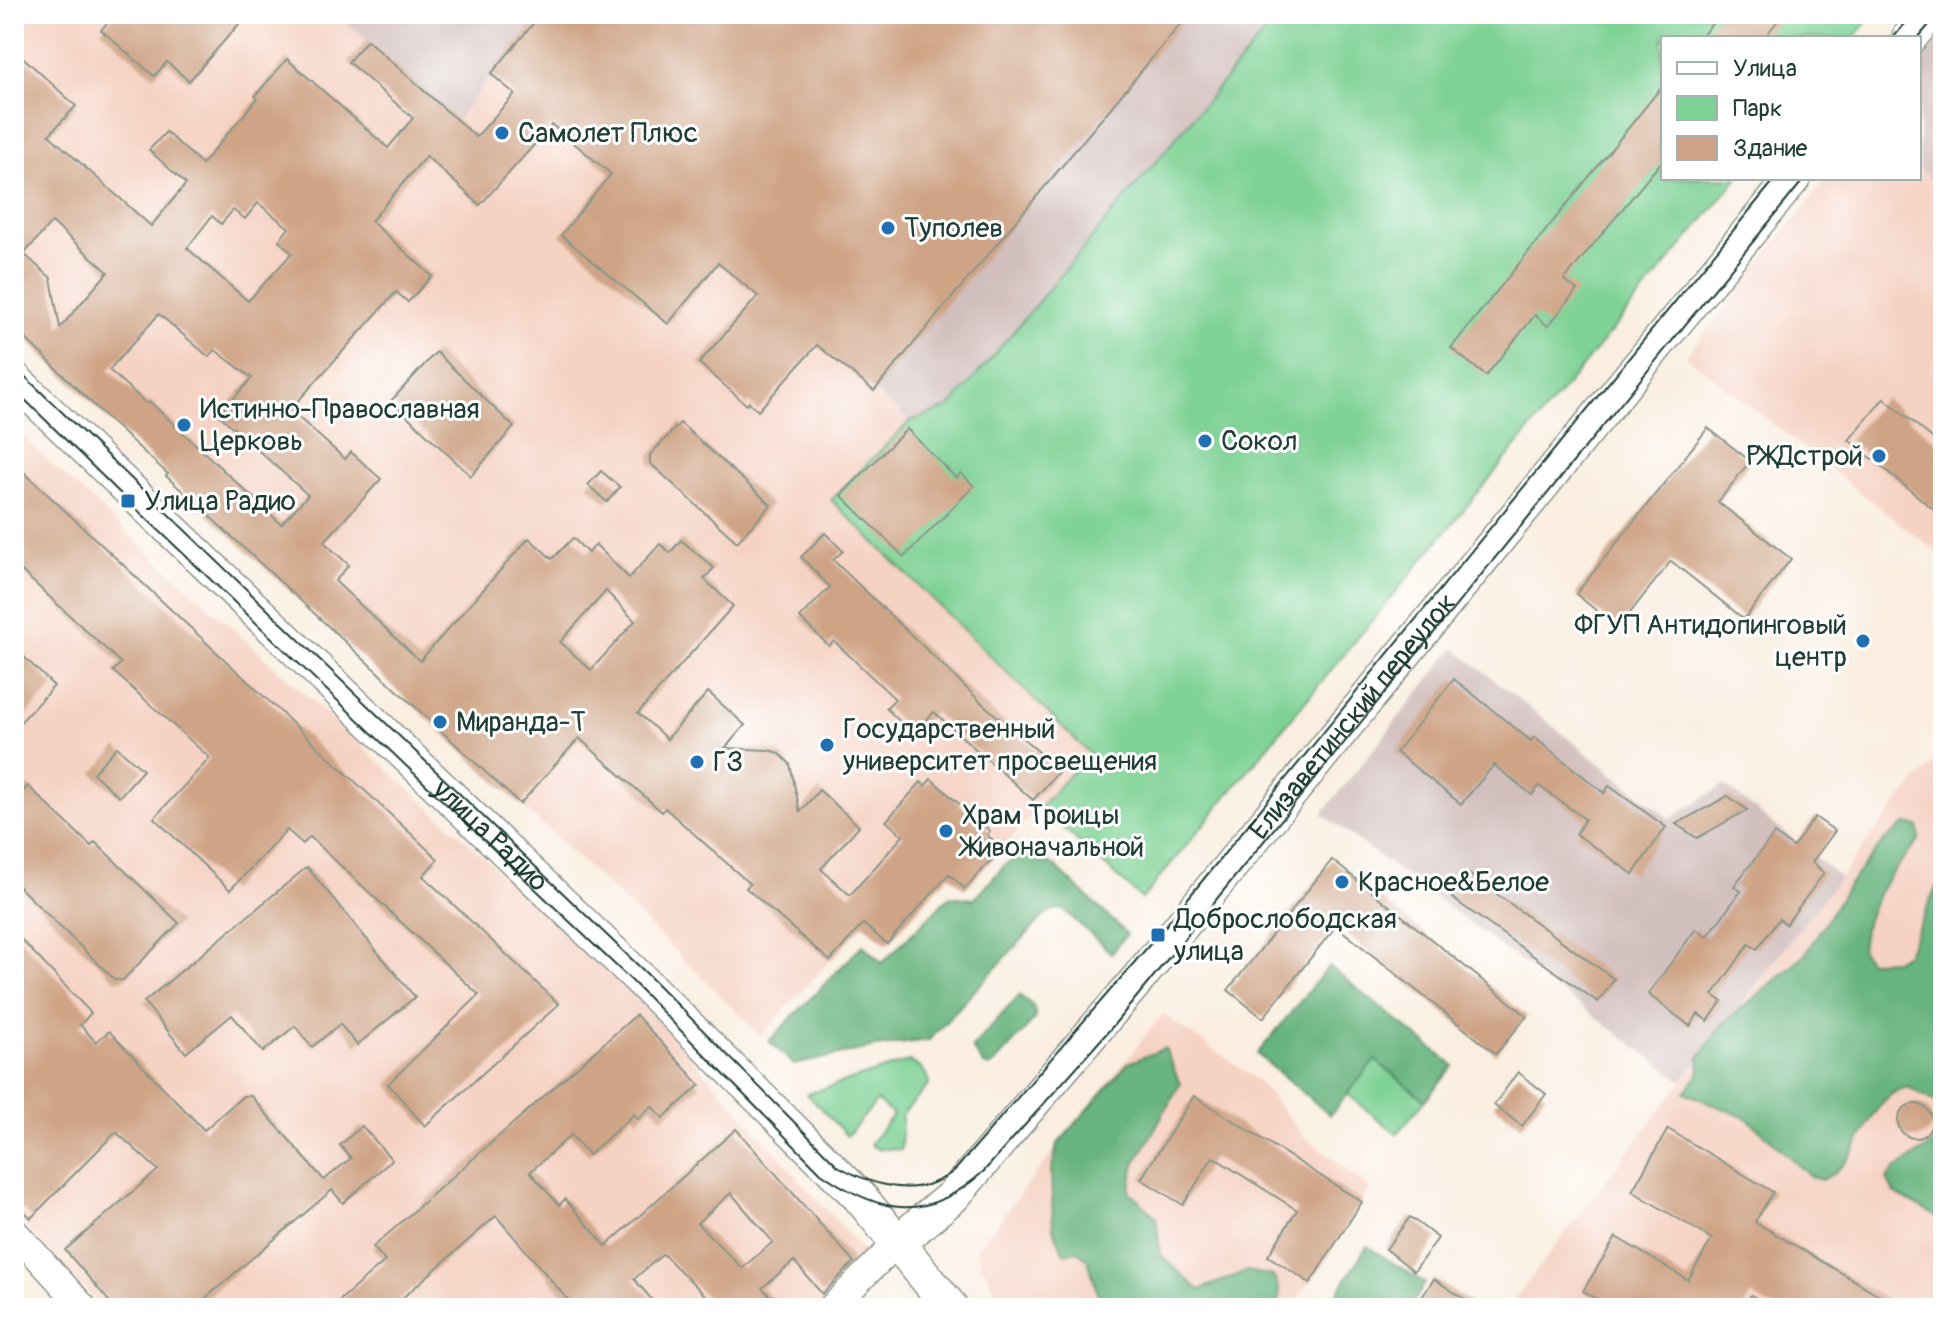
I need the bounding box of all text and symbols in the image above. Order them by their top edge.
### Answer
legend [1661,36,1921,180]
text: Улица [1733,54,1797,83]
text: Парк [1733,94,1782,123]
place label: Самолет Плюс [518,116,698,151]
marker: Самолет Плюс [493,124,511,142]
text: Здание [1733,134,1808,163]
place label: Туполев [904,211,1003,246]
marker: Туполев [879,219,897,237]
place label: Истинно-Православная Церковь [200,392,480,459]
marker: Истинно-Православная Церковь [175,416,193,434]
place label: Сокол [1221,424,1298,459]
marker: Сокол [1196,432,1214,450]
place label: РЖДстрой [1746,439,1863,474]
marker: РЖДстрой [1870,447,1888,465]
place label: Улица Радио [144,484,296,519]
marker: Улица Радио [119,492,137,510]
street label: Елизаветинский переулок [1242,586,1464,847]
place label: ФГУП Антидопинговый центр [1574,608,1847,675]
marker: ФГУП Антидопинговый центр [1854,632,1872,650]
place label: Миранда-Т [456,705,586,740]
place label: Государственный университет просвещения [842,712,1157,779]
marker: Миранда-Т [431,713,449,731]
marker: Государственный университет просвещения [818,736,836,754]
place label: ГЗ [713,745,743,780]
marker: ГЗ [688,753,706,771]
street label: улица Радио [425,771,556,899]
place label: Храм Троицы Живоначальной [958,798,1144,865]
marker: Храм Троицы Живоначальной [937,822,955,840]
place label: Красное&Белое [1358,865,1549,900]
marker: Красное&Белое [1333,873,1351,891]
place label: Доброслободская улица [1173,902,1397,969]
marker: Доброслободская улица [1149,926,1167,944]

